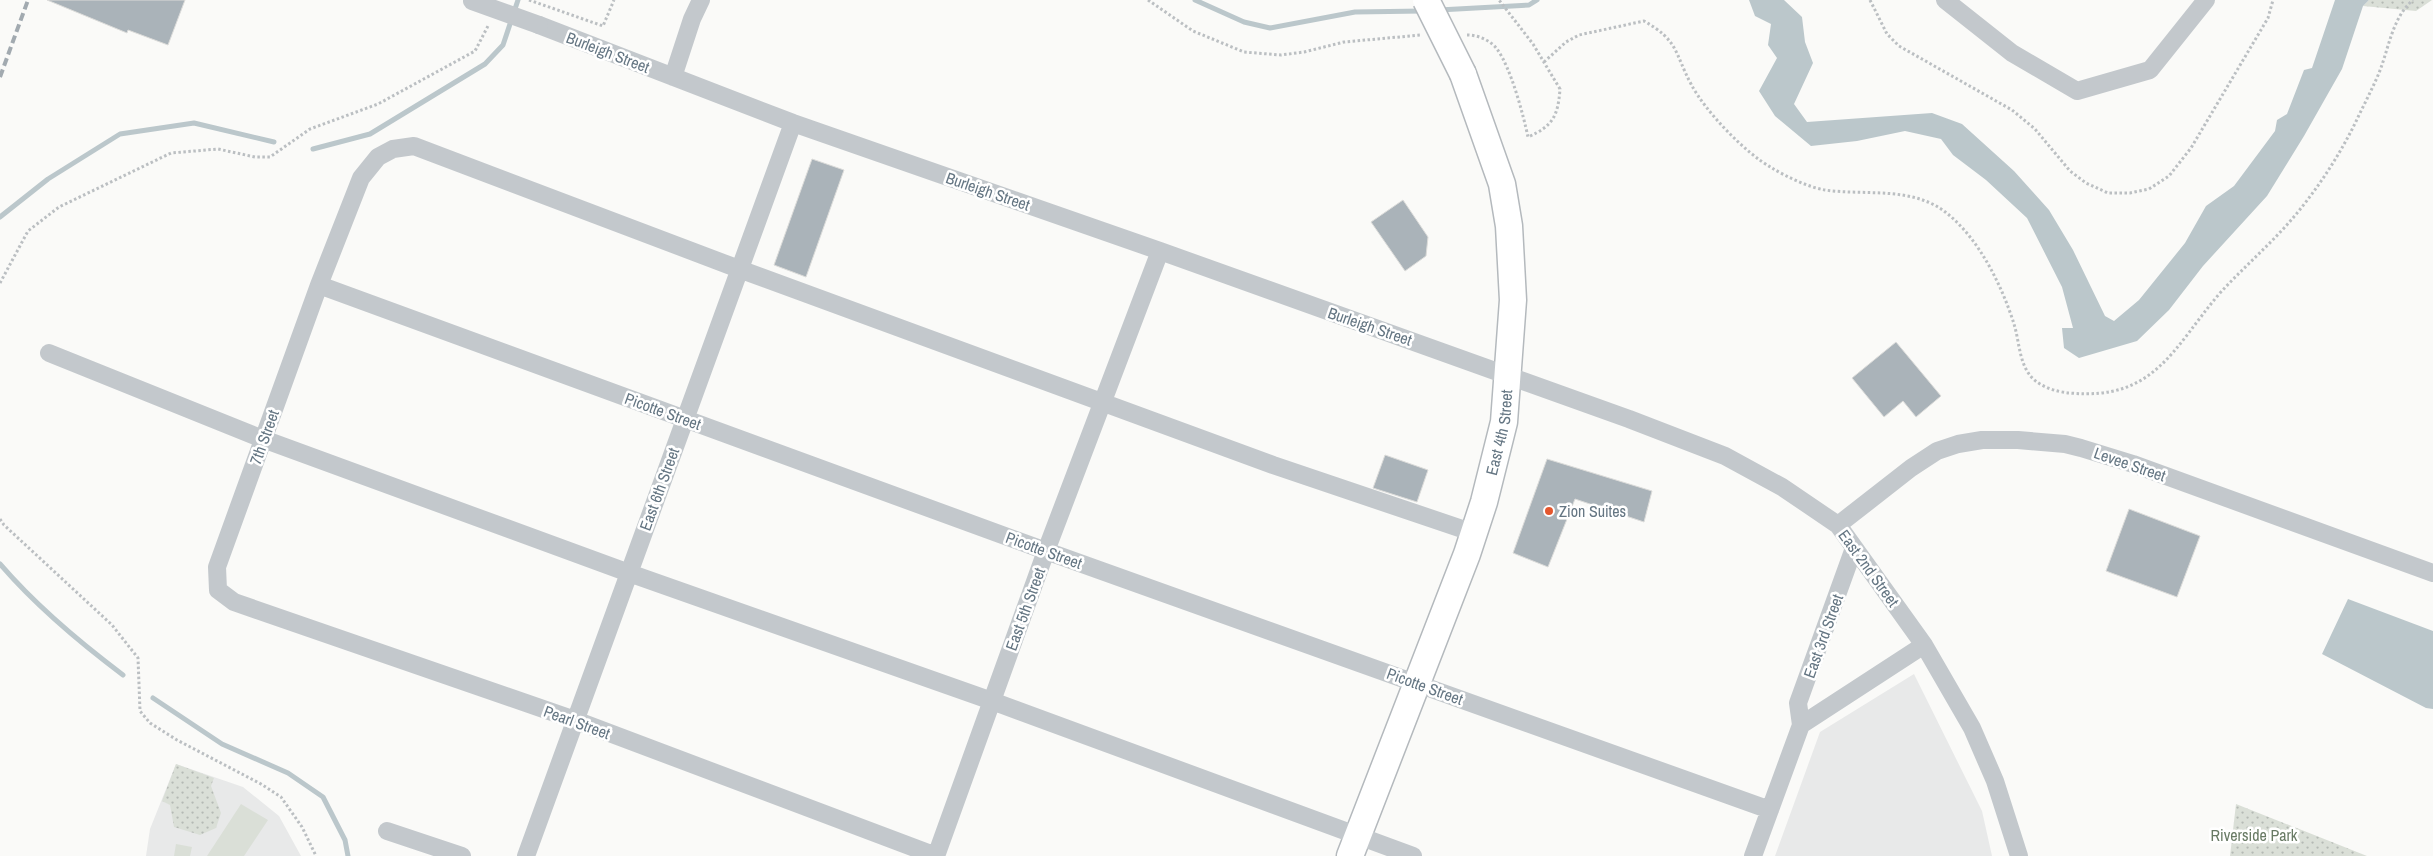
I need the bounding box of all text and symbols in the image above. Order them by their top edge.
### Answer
street label: Burleigh Street [563,26,653,78]
street label: Burleigh Street [943,166,1033,216]
street label: Burleigh Street [1325,301,1415,351]
street label: Picotte Street [622,387,704,435]
street label: East 4th Street [1480,389,1517,478]
street label: 7th Street [244,406,284,467]
street label: Levee Street [2091,441,2169,487]
street label: East 6th Street [634,444,684,534]
place label: Zion Suites [1559,500,1626,522]
marker: Zion Suites [1543,505,1555,517]
street label: East 2nd Street [1834,525,1905,611]
street label: Picotte Street [1003,526,1085,574]
street label: East 5th Street [1000,564,1050,654]
street label: East 3rd Street [1798,591,1848,681]
street label: Picotte Street [1384,662,1466,710]
street label: Pearl Street [541,700,614,744]
park label: Riverside Park [2211,824,2298,846]

